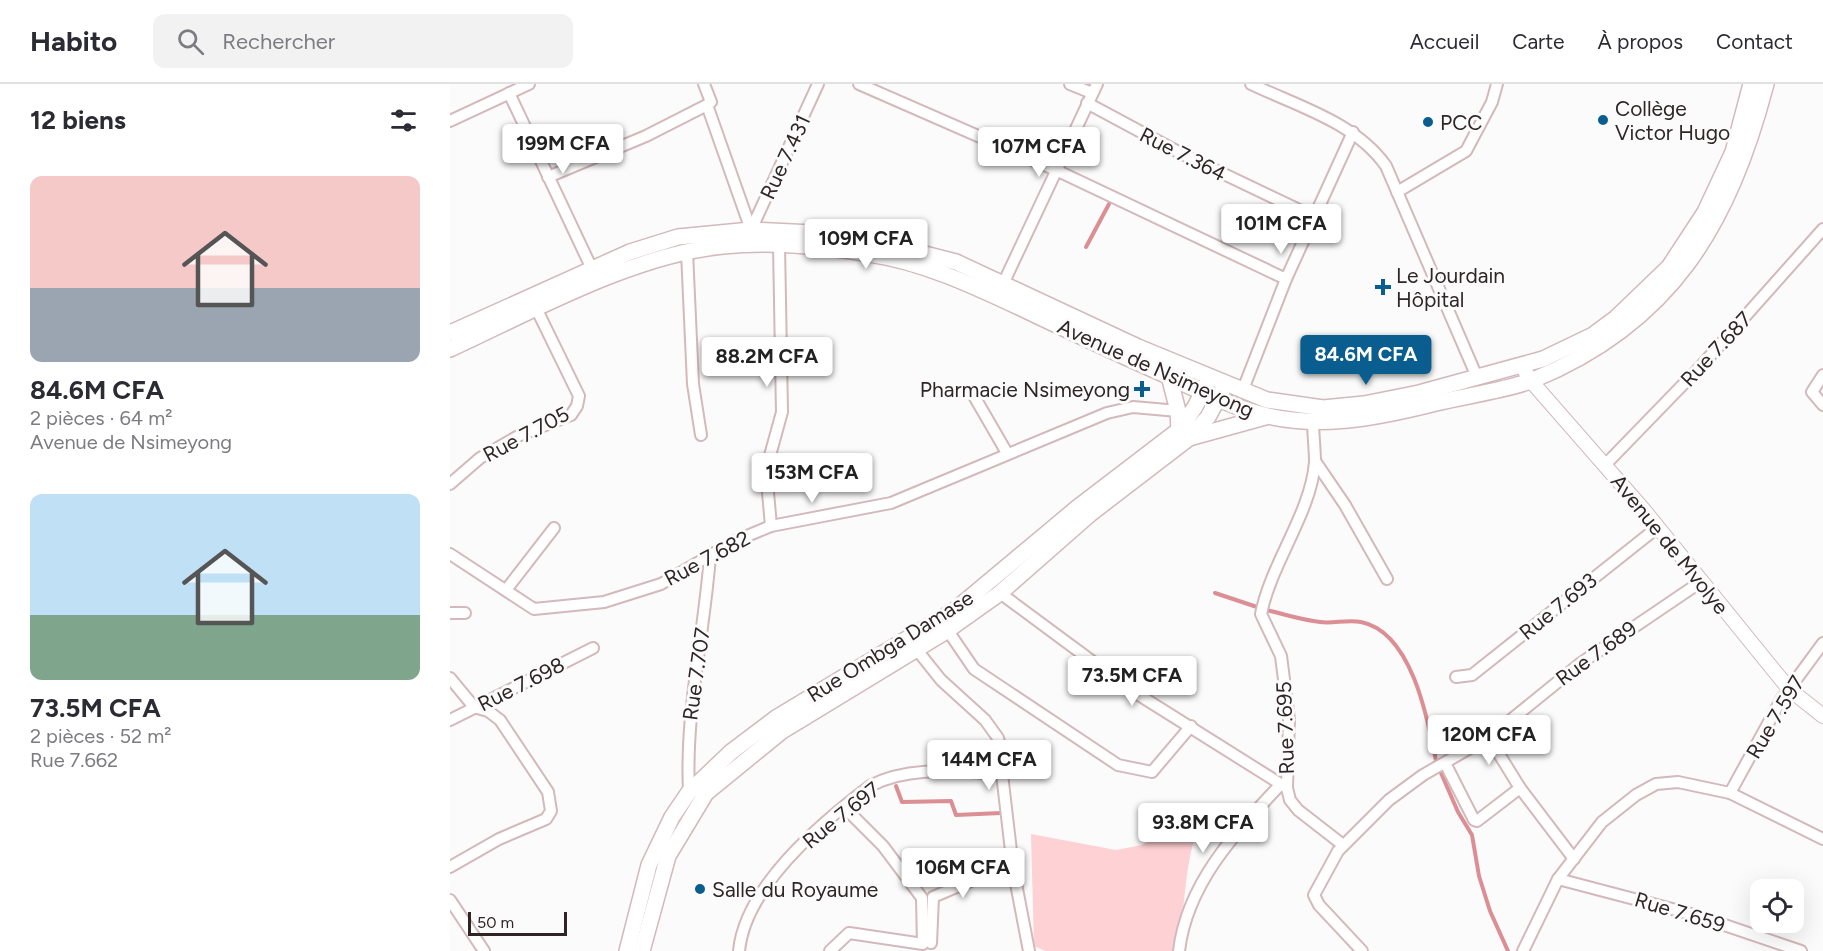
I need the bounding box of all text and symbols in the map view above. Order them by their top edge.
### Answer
search box [153,14,573,68]
text: Habito [30,24,117,58]
icon: search [174,25,207,58]
text: Rechercher [222,28,335,55]
text: Accueil [1410,29,1479,54]
text: Carte [1512,29,1565,54]
text: À propos [1598,29,1683,54]
text: Contact [1716,29,1793,54]
place label: Collège Victor Hugo [1615,96,1730,145]
text: 12 biens [30,104,126,136]
icon: filters [387,104,420,137]
place label: PCC [1440,110,1482,135]
street label: Rue 7.431 [755,111,815,203]
marker: Collège Victor Hugo [1596,113,1610,127]
marker: PCC [1421,115,1435,129]
street label: Rue 7.364 [1136,122,1230,186]
pin: 199M CFA [501,124,625,175]
pin: 107M CFA [977,127,1101,178]
text: 199M CFA [516,131,610,155]
text: 107M CFA [992,134,1086,158]
pin: 101M CFA [1219,204,1343,255]
text: 101M CFA [1235,211,1327,235]
icon: home [171,215,279,323]
pin: 109M CFA [804,219,928,270]
text: 109M CFA [819,226,913,250]
place label: Le Jourdain Hôpital [1396,263,1505,312]
marker: Le Jourdain Hôpital [1374,278,1392,296]
street label: Rue 7.687 [1675,306,1757,392]
street label: Avenue de Nsimeyong [1054,313,1258,423]
pin: 84.6M CFA [1297,335,1435,386]
pin: 88.2M CFA [698,337,836,388]
text: 84.6M CFA [1314,342,1418,366]
text: 88.2M CFA [716,344,818,368]
text: 84.6M CFA [30,374,164,406]
place label: Pharmacie Nsimeyong [920,377,1130,402]
marker: Pharmacie Nsimeyong [1135,382,1149,396]
street label: Rue 7.705 [479,401,573,467]
text: 2 pièces · 64 m² [30,406,172,430]
text: Avenue de Nsimeyong [30,430,232,454]
pin: 153M CFA [750,453,874,504]
text: 153M CFA [766,460,858,484]
street label: Avenue de Mvolye [1606,469,1734,619]
street label: Rue 7.682 [660,525,754,591]
icon: home [171,533,279,641]
street label: Rue 7.693 [1514,567,1602,645]
street label: Rue Ombga Damase [802,585,978,707]
street label: Rue 7.689 [1551,615,1641,691]
street label: Rue 7.707 [677,626,715,722]
street label: Rue 7.698 [474,652,568,716]
pin: 73.5M CFA [1063,656,1201,707]
text: 73.5M CFA [1082,663,1182,687]
street label: Rue 7.597 [1740,671,1810,763]
street label: Rue 7.695 [1271,681,1299,775]
text: 73.5M CFA [30,692,161,724]
pin: 120M CFA [1427,715,1551,766]
text: 120M CFA [1442,722,1536,746]
text: 2 pièces · 52 m² [30,724,171,748]
pin: 144M CFA [927,740,1051,791]
text: 144M CFA [941,747,1037,771]
text: Rue 7.662 [30,748,118,772]
street label: Rue 7.697 [797,776,885,854]
pin: 93.8M CFA [1134,803,1272,854]
text: 93.8M CFA [1152,810,1254,834]
pin: 106M CFA [901,848,1025,899]
text: 106M CFA [916,855,1010,879]
place label: Salle du Royaume [712,877,878,902]
map controls [1750,879,1804,933]
button: locate [1750,879,1804,933]
marker: Salle du Royaume [693,882,707,896]
street label: Rue 7.659 [1632,886,1728,938]
scale bar [468,909,567,936]
text: 50 m [477,913,514,932]

